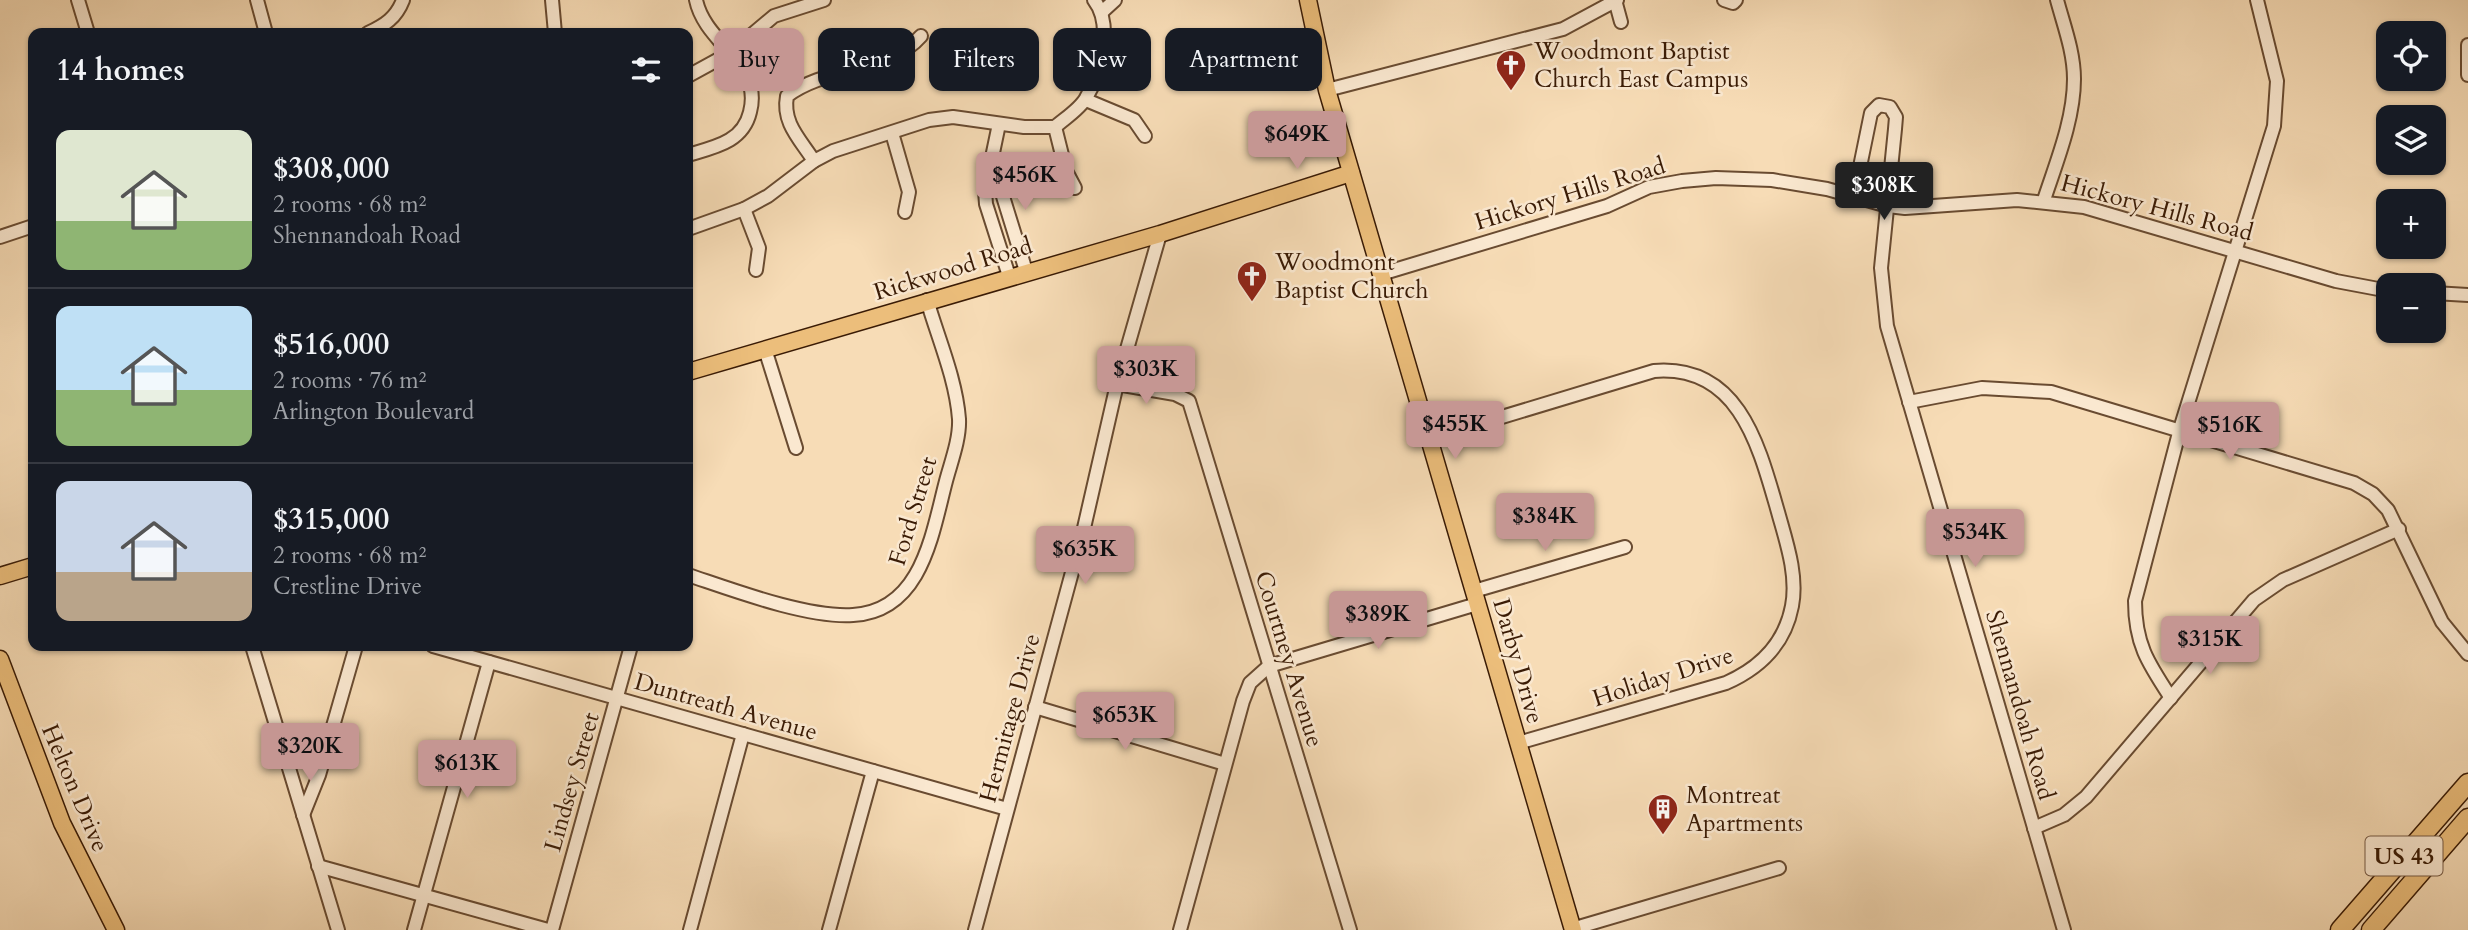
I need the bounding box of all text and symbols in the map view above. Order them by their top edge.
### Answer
map controls [2376,21,2446,343]
button: locate [2376,21,2446,91]
chip: Buy [714,28,804,91]
chip: Rent [818,28,915,91]
chip: Filters [929,28,1039,91]
chip: New [1053,28,1151,91]
chip: Apartment [1165,28,1322,91]
place label: Woodmont Baptist Church East Campus [1533,35,1748,96]
church icon: Woodmont Baptist Church East Campus [1494,48,1528,92]
text: 14 homes [56,50,185,91]
icon: filters [627,51,665,89]
button: layers [2376,105,2446,175]
pin: $649K [1248,111,1346,171]
text: $649K [1264,118,1330,149]
text: $308,000 [273,148,389,189]
street label: Hickory Hills Road [1471,149,1670,239]
pin: $456K [976,152,1074,212]
icon: home [112,158,196,242]
text: $456K [992,159,1058,190]
pin: $308K [1835,162,1933,222]
street label: Hickory Hills Road [2057,166,2257,250]
text: $308K [1851,169,1917,200]
text: 2 rooms · 68 m² [273,189,426,220]
button: + [2376,189,2446,259]
text: Shennandoah Road [273,220,461,251]
street label: Rickwood Road [870,229,1037,309]
place label: Woodmont Baptist Church [1274,246,1428,307]
church icon: Woodmont Baptist Church [1235,259,1269,303]
button: − [2376,273,2446,343]
text: $516,000 [273,324,389,365]
icon: home [112,334,196,418]
pin: $303K [1097,346,1195,406]
text: $303K [1113,353,1179,384]
text: 2 rooms · 76 m² [273,365,426,396]
text: Arlington Boulevard [273,396,474,427]
pin: $455K [1406,402,1504,461]
pin: $516K [2181,402,2279,462]
text: $455K [1422,408,1488,439]
text: $516K [2197,409,2263,440]
street label: Ford Street [881,452,945,570]
pin: $384K [1496,494,1594,553]
text: $315,000 [273,499,389,540]
text: $384K [1512,500,1578,531]
icon: home [112,509,196,593]
pin: $534K [1926,510,2024,569]
text: $534K [1942,516,2008,547]
pin: $635K [1036,526,1134,586]
text: $635K [1052,533,1118,564]
text: 2 rooms · 68 m² [273,540,426,571]
street label: Courtney Avenue [1247,567,1331,751]
text: Crestline Drive [273,571,422,602]
pin: $389K [1329,592,1427,651]
street label: Darby Drive [1484,595,1552,727]
text: $389K [1345,598,1411,629]
street label: Shennandoah Road [1977,606,2063,804]
pin: $315K [2161,616,2259,676]
text: $315K [2177,623,2243,654]
street label: Hermitage Drive [972,630,1048,806]
street label: Holiday Drive [1588,639,1738,715]
street label: Duntreath Avenue [631,665,821,749]
pin: $653K [1076,692,1174,752]
text: $653K [1092,699,1158,730]
street label: Lindsey Street [536,708,608,856]
street label: Helton Drive [33,719,117,857]
pin: $320K [261,724,359,783]
text: $320K [277,730,343,761]
pin: $613K [418,740,516,800]
text: $613K [434,747,500,778]
place label: Montreat Apartments [1686,779,1803,840]
building icon: Montreat Apartments [1646,792,1680,836]
road number: US 43 [2366,836,2442,876]

